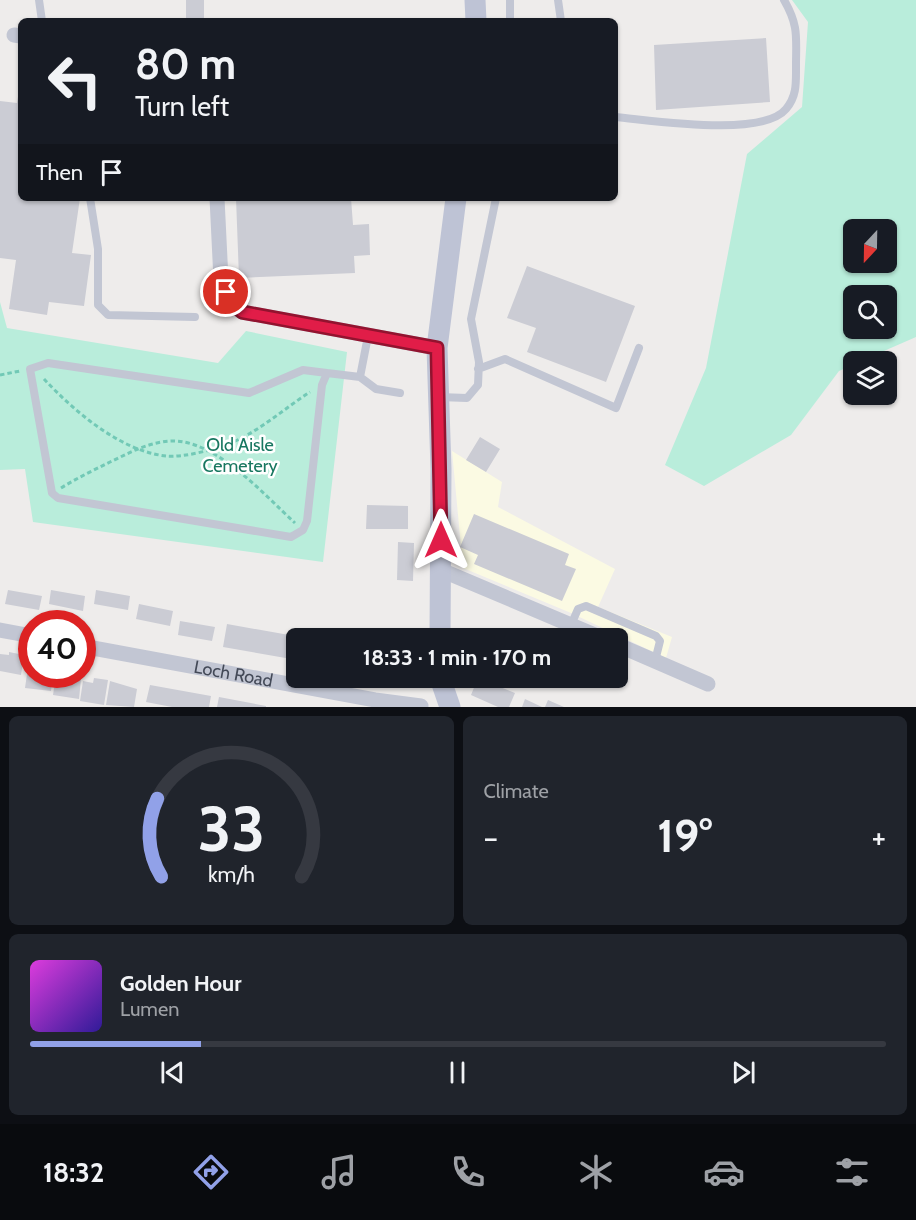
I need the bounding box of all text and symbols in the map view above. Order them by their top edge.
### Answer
text: 80 m [135,38,236,90]
icon: left [36,42,114,120]
text: Turn left [135,90,229,123]
icon: arrive [95,156,128,189]
text: Then [36,159,83,186]
north arrow [843,219,897,273]
map controls [843,219,897,405]
pin [200,266,251,317]
icon: arrive [209,275,242,308]
button: search [843,285,897,339]
button: layers [843,351,897,405]
park label: Old Aisle Cemetery [202,434,278,477]
position arrow [409,508,473,572]
speed limit sign: 40 [18,610,96,688]
text: 18:33 · 1 min · 170 m [363,644,551,671]
street label: Loch Road [192,656,275,692]
text: Climate [484,779,549,803]
text: 33 [198,791,265,867]
text: 19° [657,809,712,863]
text: − [484,817,498,857]
text: + [871,817,886,857]
text: km/h [208,862,255,888]
text: Golden Hour [120,970,241,997]
text: Lumen [120,997,179,1021]
icon: previous [156,1056,189,1089]
icon: pause [441,1056,474,1089]
icon: next [727,1056,760,1089]
icon: directions [190,1151,232,1193]
icon: music [318,1151,360,1193]
icon: phone [447,1151,489,1193]
icon: climate [575,1151,617,1193]
icon: car [703,1151,745,1193]
icon: filters [831,1151,873,1193]
text: 18:32 [43,1156,104,1189]

